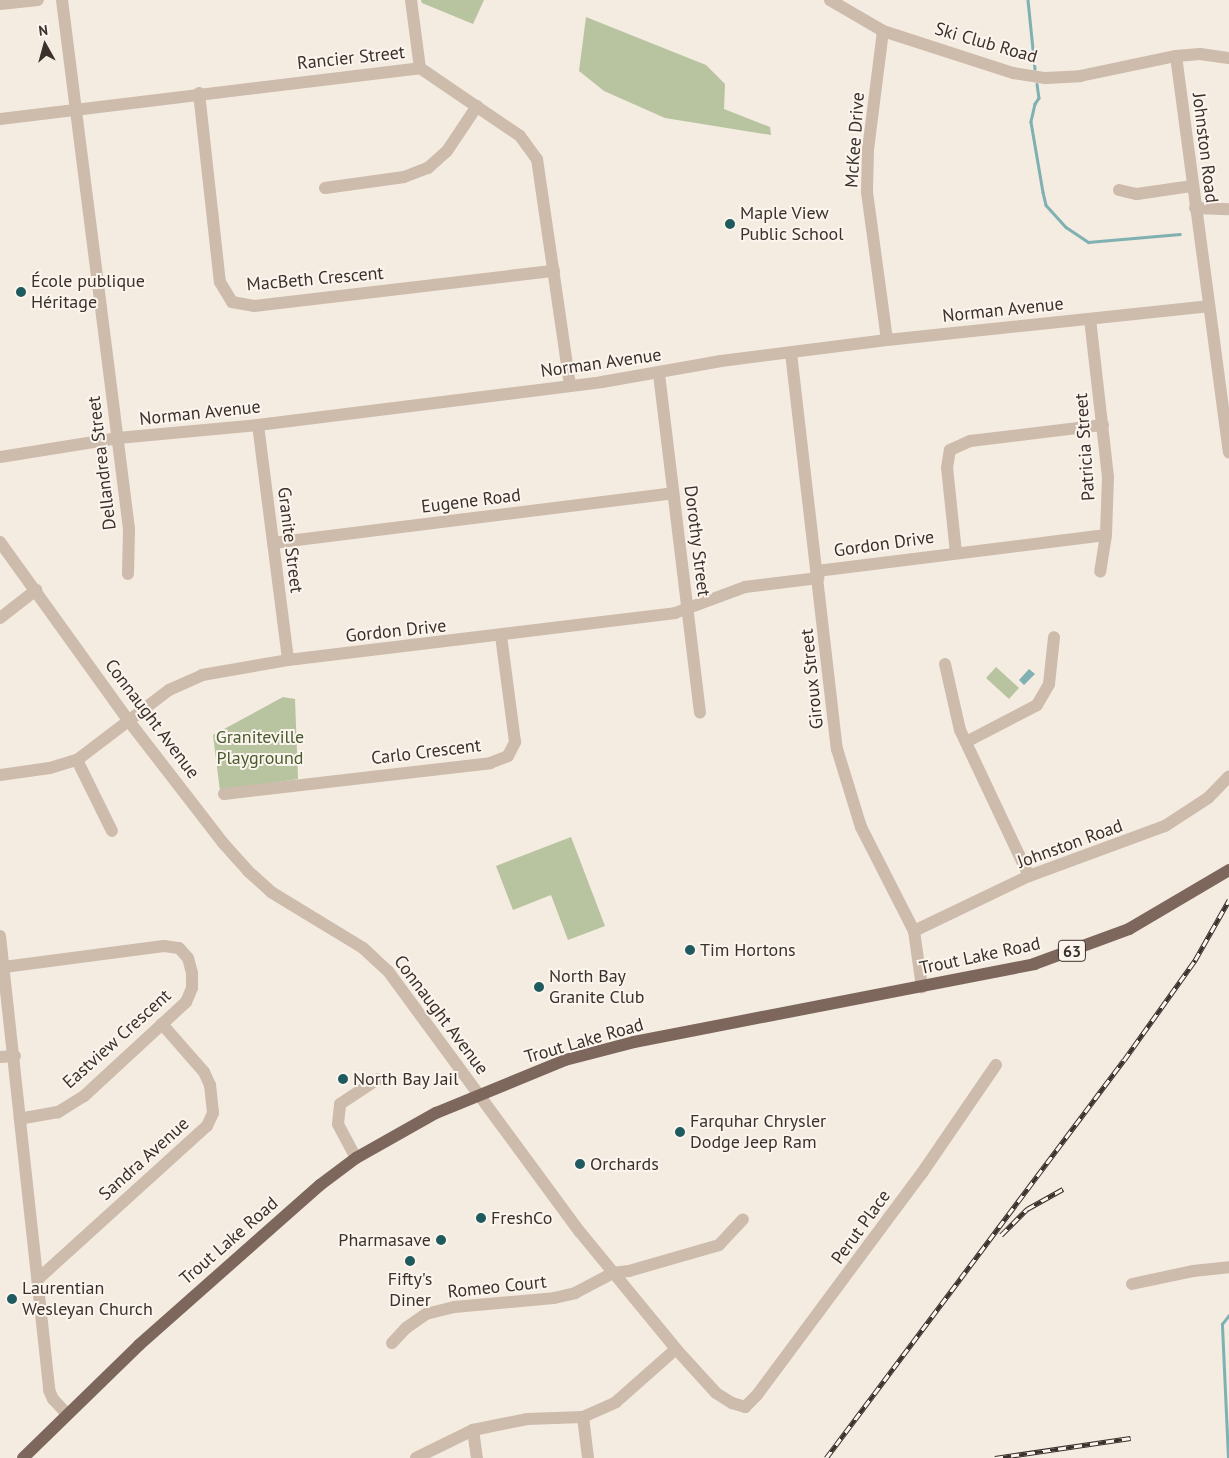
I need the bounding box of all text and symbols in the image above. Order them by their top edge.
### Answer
street label: Ski Club Road [932,18,1040,68]
north arrow [20,20,70,70]
text: N [38,21,49,40]
street label: Rancier Street [296,42,406,74]
street label: McKee Drive [841,92,869,188]
street label: Johnston Road [1188,92,1222,204]
place label: Maple View Public School [740,203,844,245]
marker: Maple View Public School [724,218,736,230]
street label: MacBeth Crescent [246,262,384,296]
place label: École publique Héritage [31,271,145,314]
marker: École publique Héritage [15,286,27,298]
street label: Norman Avenue [941,293,1065,327]
street label: Norman Avenue [539,344,663,382]
street label: Patricia Street [1070,392,1100,502]
street label: Dellandrea Street [83,395,121,531]
street label: Norman Avenue [138,396,262,430]
street label: Eugene Road [420,484,522,518]
street label: Dorothy Street [679,484,715,598]
street label: Granite Street [273,486,307,594]
street label: Gordon Drive [832,526,936,562]
street label: Gordon Drive [345,615,447,647]
street label: Giroux Street [796,627,828,731]
street label: Connaught Avenue [100,655,204,783]
park label: Graniteville Playground [216,727,304,770]
street label: Carlo Crescent [370,735,482,769]
street label: Johnston Road [1014,815,1126,873]
street label: Trout Lake Road [918,933,1042,979]
road number: 63 [1057,938,1087,964]
place label: Tim Hortons [700,939,796,961]
marker: Tim Hortons [684,944,696,956]
street label: Connaught Avenue [389,951,493,1079]
place label: North Bay Granite Club [549,966,645,1009]
marker: North Bay Granite Club [533,981,545,993]
street label: Eastview Crescent [58,985,176,1093]
street label: Trout Lake Road [522,1014,646,1068]
place label: North Bay Jail [353,1068,459,1090]
marker: North Bay Jail [337,1073,349,1085]
place label: Farquhar Chrysler Dodge Jeep Ram [690,1111,826,1154]
street label: Sandra Avenue [94,1113,194,1205]
marker: Farquhar Chrysler Dodge Jeep Ram [674,1126,686,1138]
place label: Orchards [590,1153,659,1175]
marker: Orchards [574,1158,586,1170]
street label: Perut Place [827,1186,895,1268]
street label: Trout Lake Road [176,1193,282,1289]
place label: FreshCo [491,1207,552,1229]
marker: FreshCo [475,1212,487,1224]
place label: Pharmasave [338,1229,431,1251]
marker: Pharmasave [435,1234,447,1246]
marker: Fifty's Diner [404,1255,416,1267]
place label: Fifty's Diner [388,1269,432,1312]
street label: Romeo Court [447,1271,547,1303]
place label: Laurentian Wesleyan Church [22,1278,153,1320]
marker: Laurentian Wesleyan Church [6,1293,18,1305]

